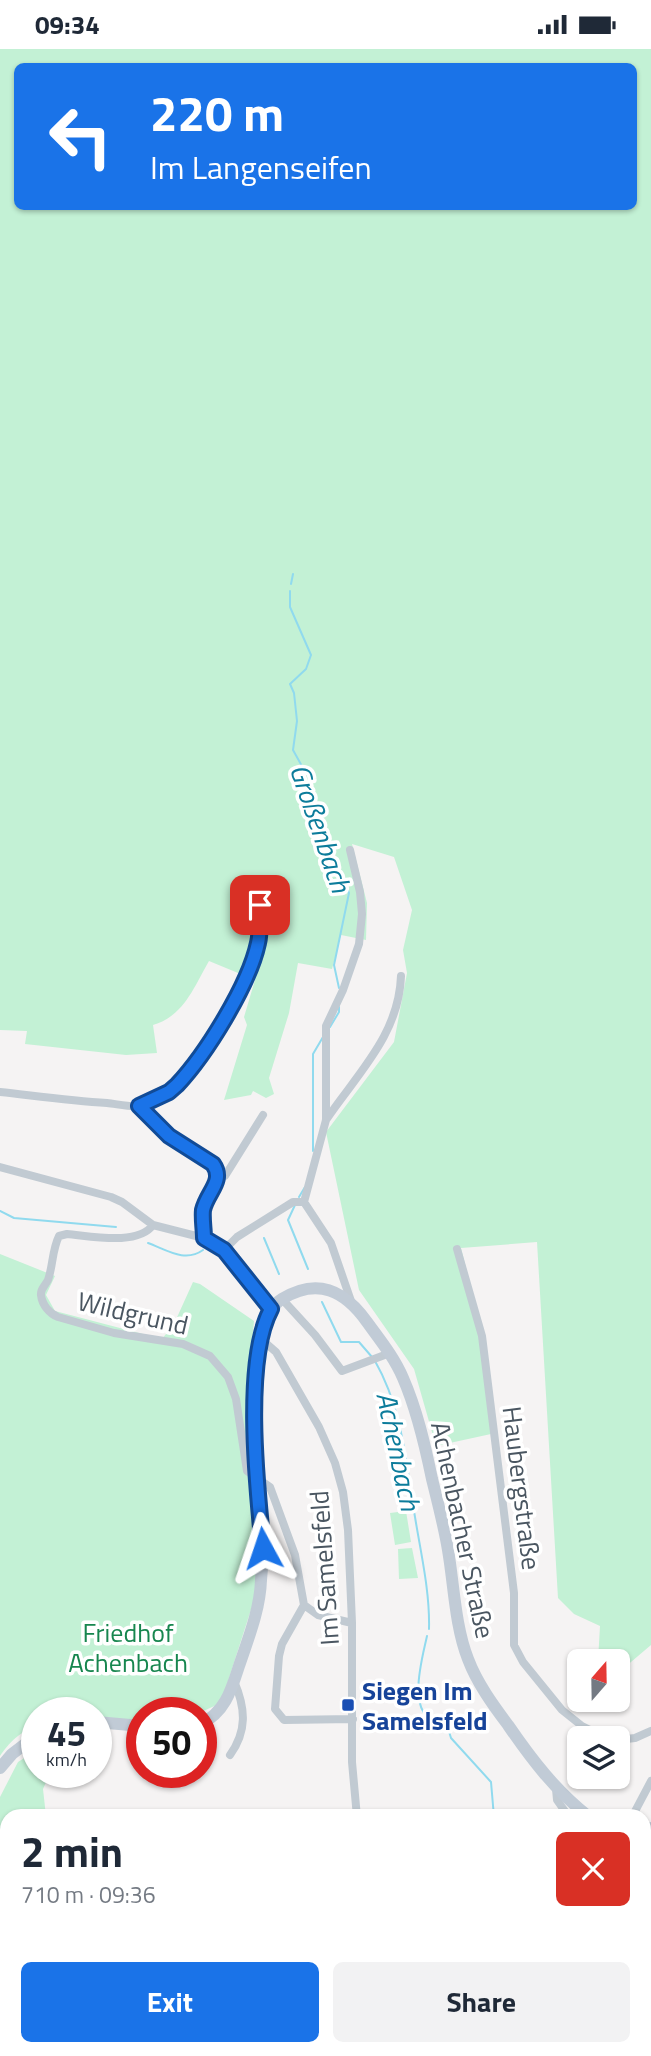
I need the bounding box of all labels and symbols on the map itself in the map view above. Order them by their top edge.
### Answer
water label: Großenbach [279,758,363,899]
pin [230,875,290,935]
street label: Wildgrund [74,1281,192,1345]
water label: Achenbach [365,1387,433,1516]
street label: Haubergstraße [493,1404,551,1572]
street label: Achenbacher Straße [421,1418,505,1642]
street label: Im Samelsfeld [299,1489,349,1647]
position arrow [226,1511,300,1585]
park label: Friedhof Achenbach [68,1613,188,1682]
north arrow [567,1649,630,1711]
place label: Siegen Im Samelsfeld [362,1671,488,1740]
speed limit sign: 50 [126,1697,217,1788]
marker: Siegen Im Samelsfeld [340,1697,356,1713]

